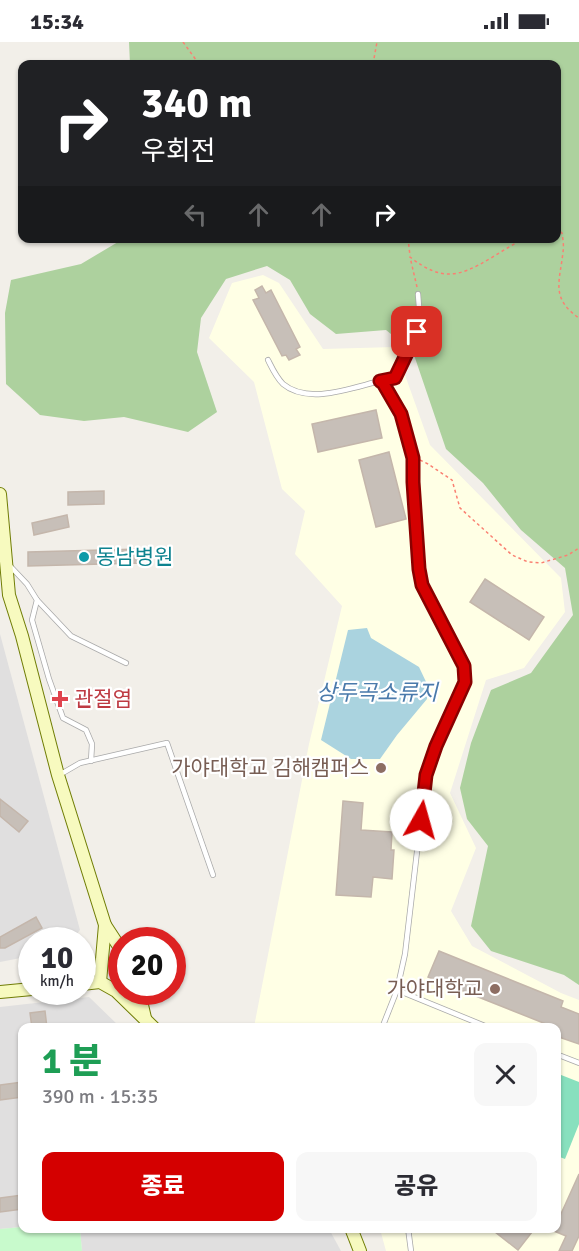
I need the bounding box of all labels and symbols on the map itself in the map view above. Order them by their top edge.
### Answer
pin [391,306,442,357]
place label: 동남병원 [96,544,173,570]
marker: 동남병원 [77,550,91,564]
water label: 상두곡소류지 [316,679,439,706]
place label: 관절염 [74,686,132,712]
marker: 관절염 [51,690,69,708]
place label: 가야대학교 김해캠퍼스 [171,755,369,781]
marker: 가야대학교 김해캠퍼스 [374,761,388,775]
position arrow [389,788,453,852]
speed limit sign: 20 [108,927,186,1005]
place label: 가야대학교 [386,976,483,1002]
marker: 가야대학교 [488,982,502,996]

